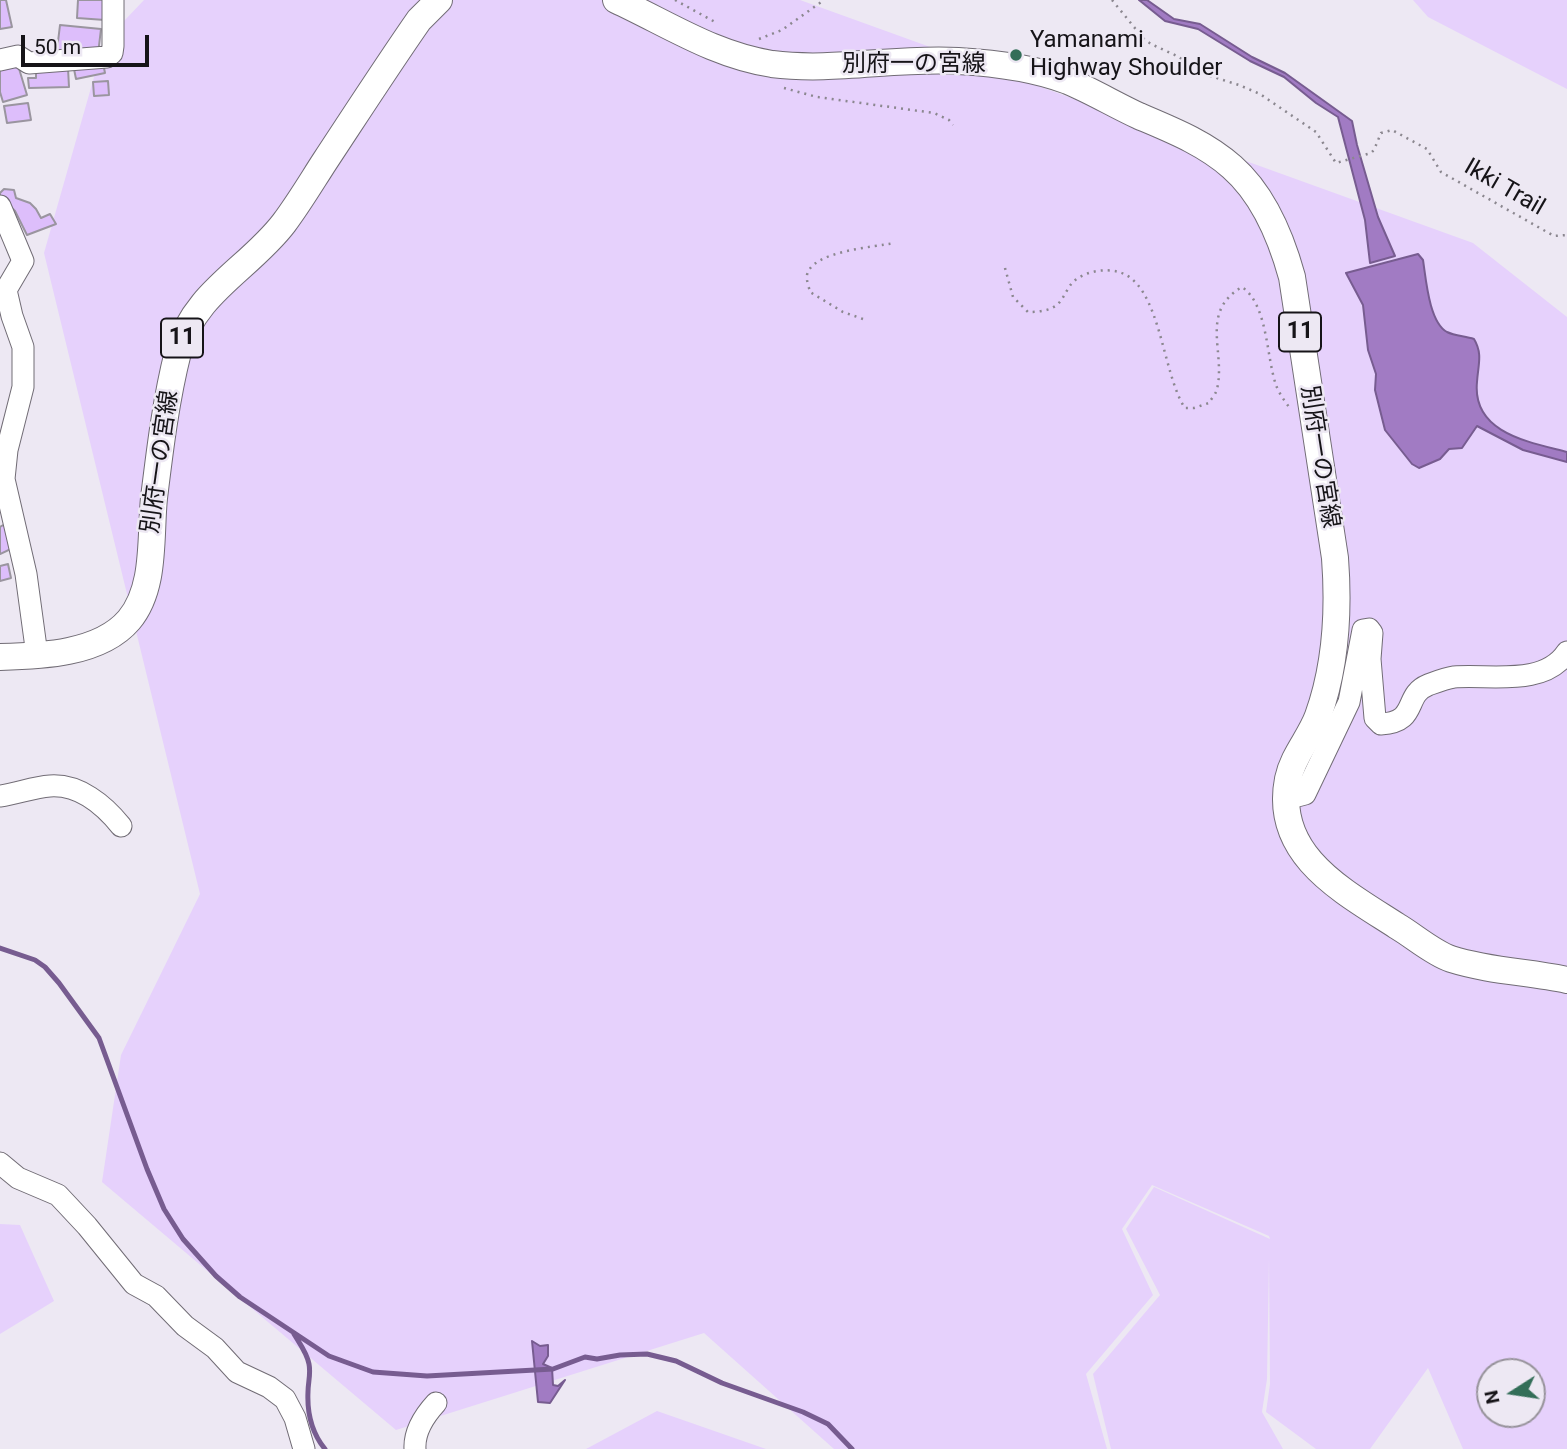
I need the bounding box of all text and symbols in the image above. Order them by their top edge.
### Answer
scale bar [24,21,152,65]
place label: Yamanami Highway Shoulder [1030,27,1222,83]
text: 50 m [34,35,81,59]
marker: Yamanami Highway Shoulder [1008,47,1024,63]
street label: 別府一の宮線 [842,51,986,79]
street label: Ikki Trail [1458,153,1550,223]
road number: 11 [1279,312,1321,352]
road number: 11 [161,318,203,358]
street label: 別府一の宮線 [1294,384,1344,530]
street label: 別府一の宮線 [137,389,185,535]
north arrow [1476,1358,1546,1428]
text: N [1479,1388,1505,1406]

